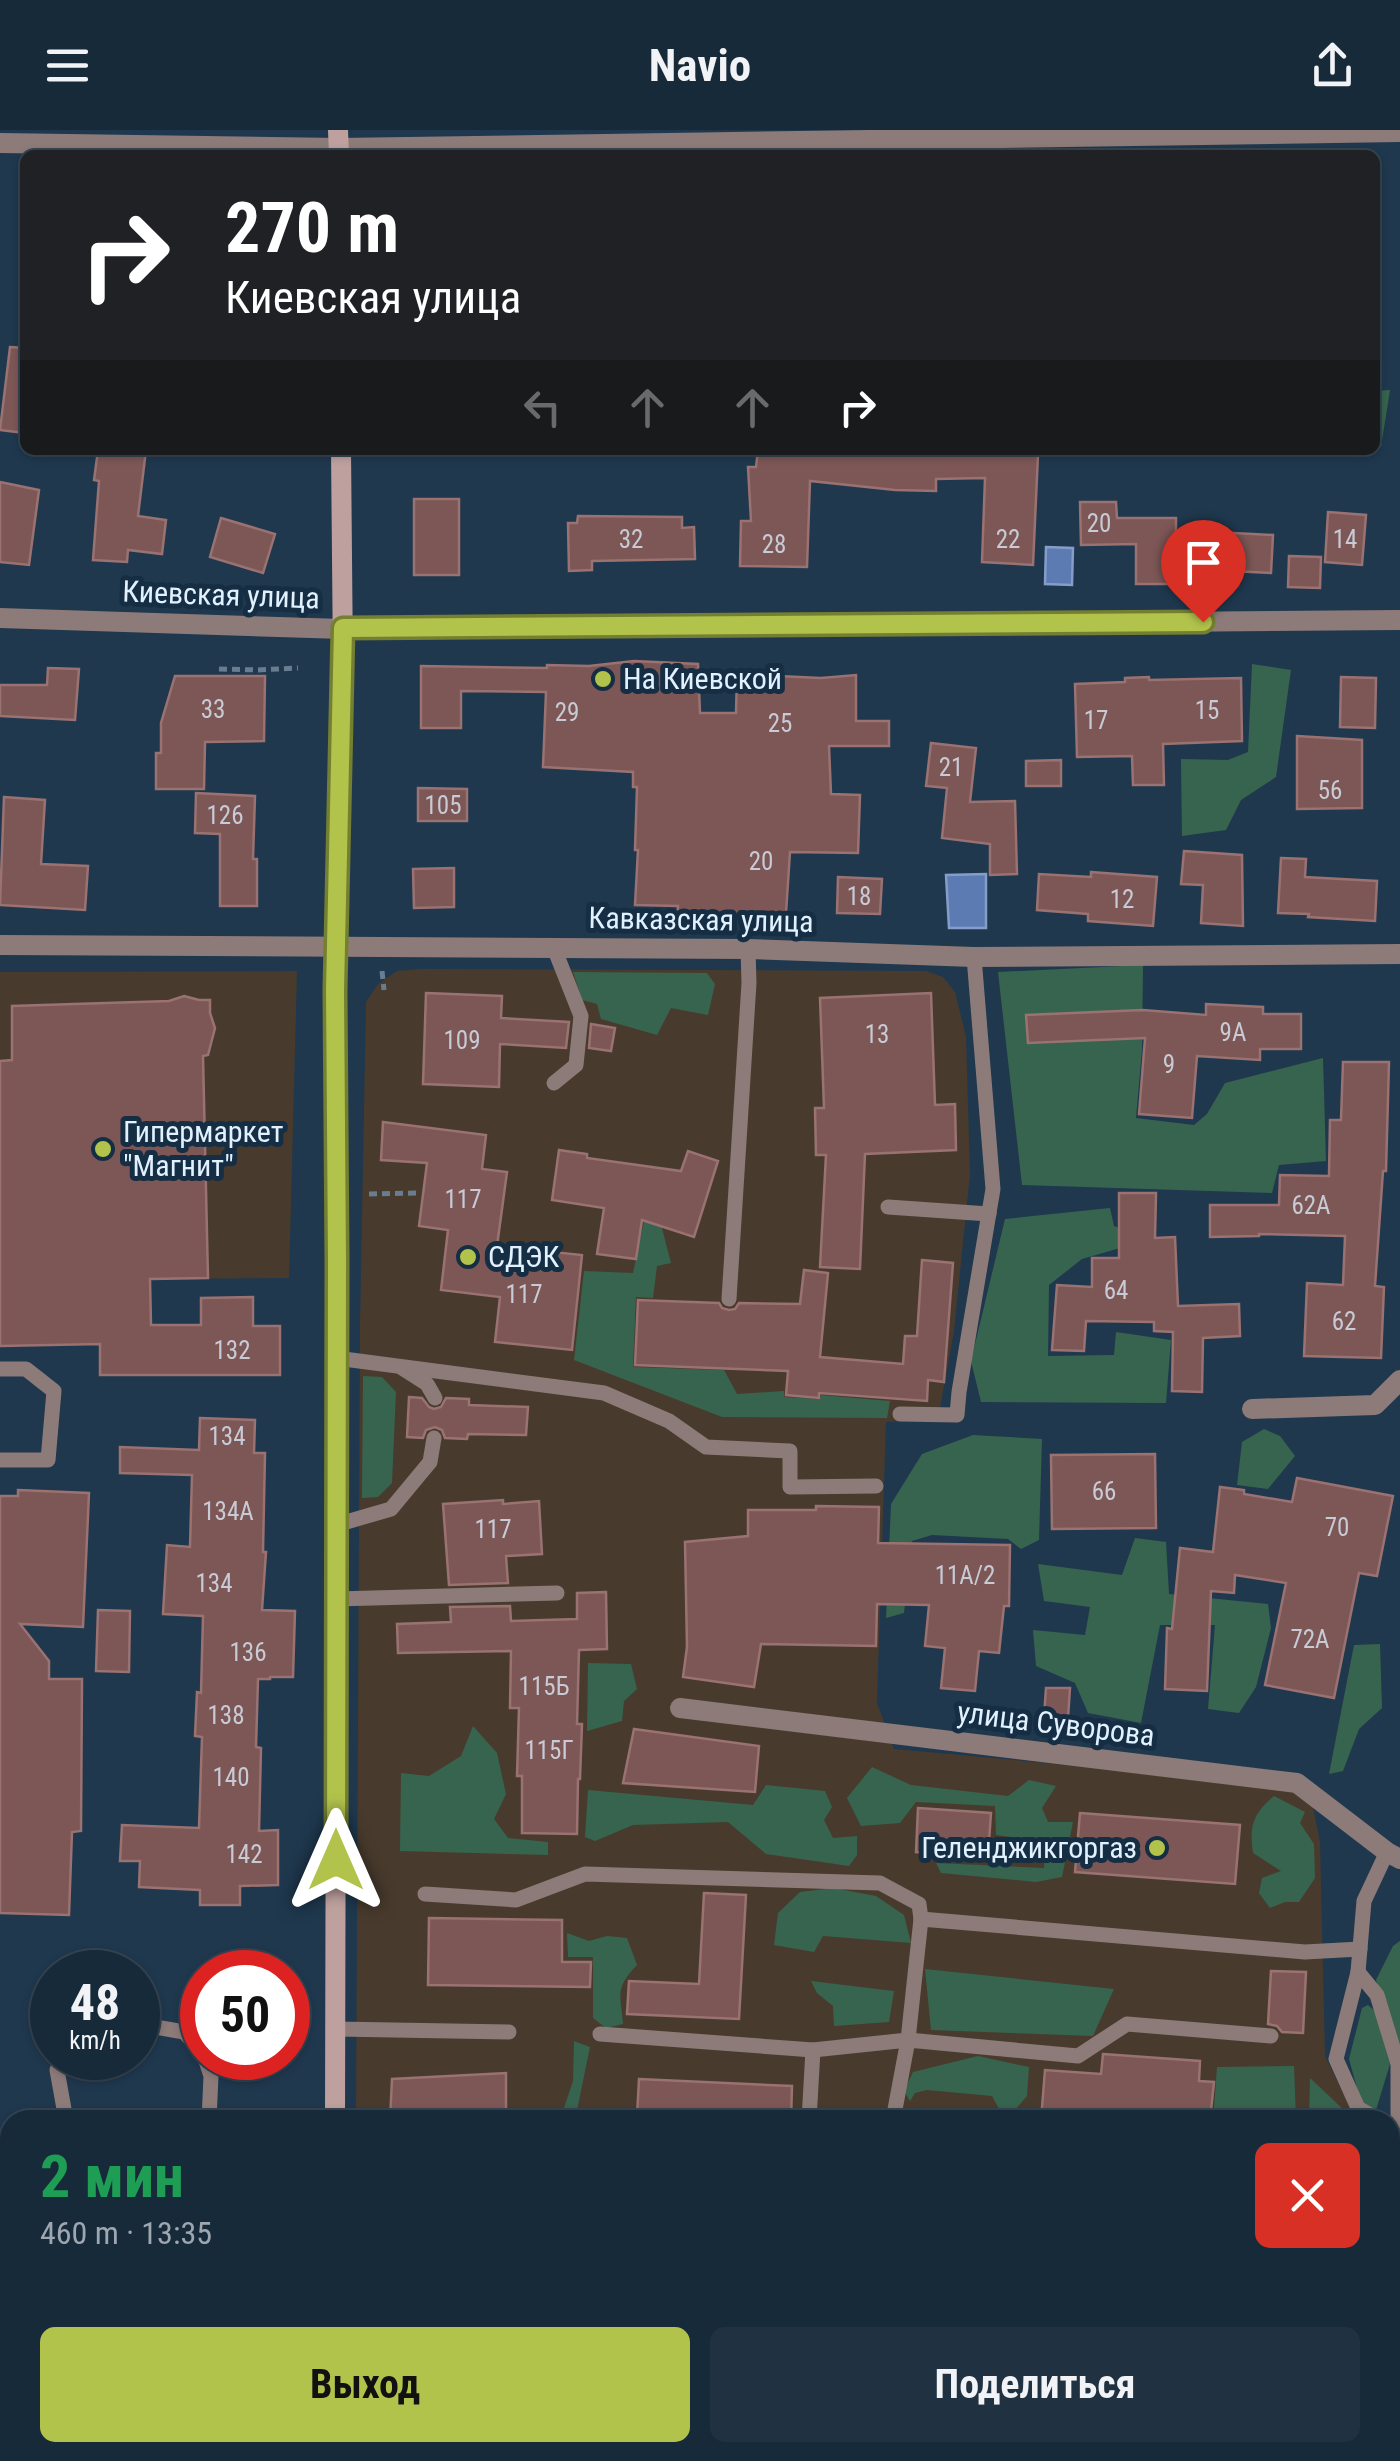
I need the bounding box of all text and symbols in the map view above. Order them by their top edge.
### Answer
icon: menu [40,38,95,93]
icon: share [1305,38,1360,93]
text: Navio [649,39,751,92]
text: 270 m [225,187,399,269]
icon: right [60,190,190,320]
text: Киевская улица [225,271,521,324]
icon: left [515,380,570,435]
icon: ahead [620,380,675,435]
icon: ahead [725,380,780,435]
icon: right [830,380,885,435]
house number: 20 [1087,509,1111,538]
pin [1161,520,1246,623]
house number: 32 [619,525,643,554]
house number: 22 [996,525,1020,554]
house number: 14 [1333,525,1357,554]
house number: 28 [762,530,786,559]
icon: arrive [1176,535,1231,590]
street label: Киевская улица [122,574,320,615]
place label: На Киевской [623,661,782,696]
marker: На Киевской [592,668,614,690]
house number: 33 [201,695,225,724]
house number: 15 [1195,696,1219,725]
house number: 29 [555,698,579,727]
house number: 17 [1084,706,1108,735]
house number: 25 [768,709,792,738]
house number: 21 [939,753,963,782]
house number: 56 [1318,776,1342,805]
house number: 105 [424,791,462,820]
house number: 126 [206,801,244,830]
house number: 20 [749,847,773,876]
house number: 18 [847,882,871,911]
house number: 12 [1110,885,1134,914]
street label: Кавказская улица [588,900,814,939]
house number: 9А [1220,1018,1246,1047]
house number: 13 [865,1020,889,1049]
house number: 109 [443,1026,481,1055]
house number: 9 [1163,1050,1175,1079]
place label: Гипермаркет "Магнит" [123,1114,283,1183]
marker: Гипермаркет "Магнит" [92,1138,114,1160]
house number: 117 [444,1185,482,1214]
house number: 62А [1291,1191,1331,1220]
place label: СДЭК [488,1239,560,1274]
marker: СДЭК [457,1246,479,1268]
house number: 64 [1104,1276,1128,1305]
house number: 117 [505,1280,543,1309]
house number: 62 [1332,1307,1356,1336]
house number: 132 [213,1336,251,1365]
house number: 134 [208,1422,246,1451]
house number: 66 [1092,1477,1116,1506]
house number: 134А [202,1497,254,1526]
house number: 70 [1325,1513,1349,1542]
house number: 117 [474,1515,512,1544]
house number: 11А/2 [935,1561,995,1590]
house number: 134 [195,1569,233,1598]
house number: 72А [1290,1625,1330,1654]
house number: 136 [229,1638,267,1667]
house number: 115Б [519,1672,569,1701]
street label: улица Суворова [955,1694,1157,1753]
house number: 138 [207,1701,245,1730]
house number: 115Г [524,1736,574,1765]
house number: 140 [212,1763,250,1792]
position arrow [284,1808,388,1912]
place label: Геленджикгоргаз [921,1830,1137,1865]
marker: Геленджикгоргаз [1146,1837,1168,1859]
house number: 142 [225,1840,263,1869]
speed limit sign: 50 [180,1950,310,2080]
text: 48 [70,1974,120,2032]
text: km/h [69,2026,121,2055]
text: 2 мин [40,2141,184,2212]
button: close [1255,2143,1360,2248]
text: 460 m · 13:35 [40,2214,212,2252]
button: Выход [40,2327,690,2442]
button: Поделиться [710,2327,1360,2442]

